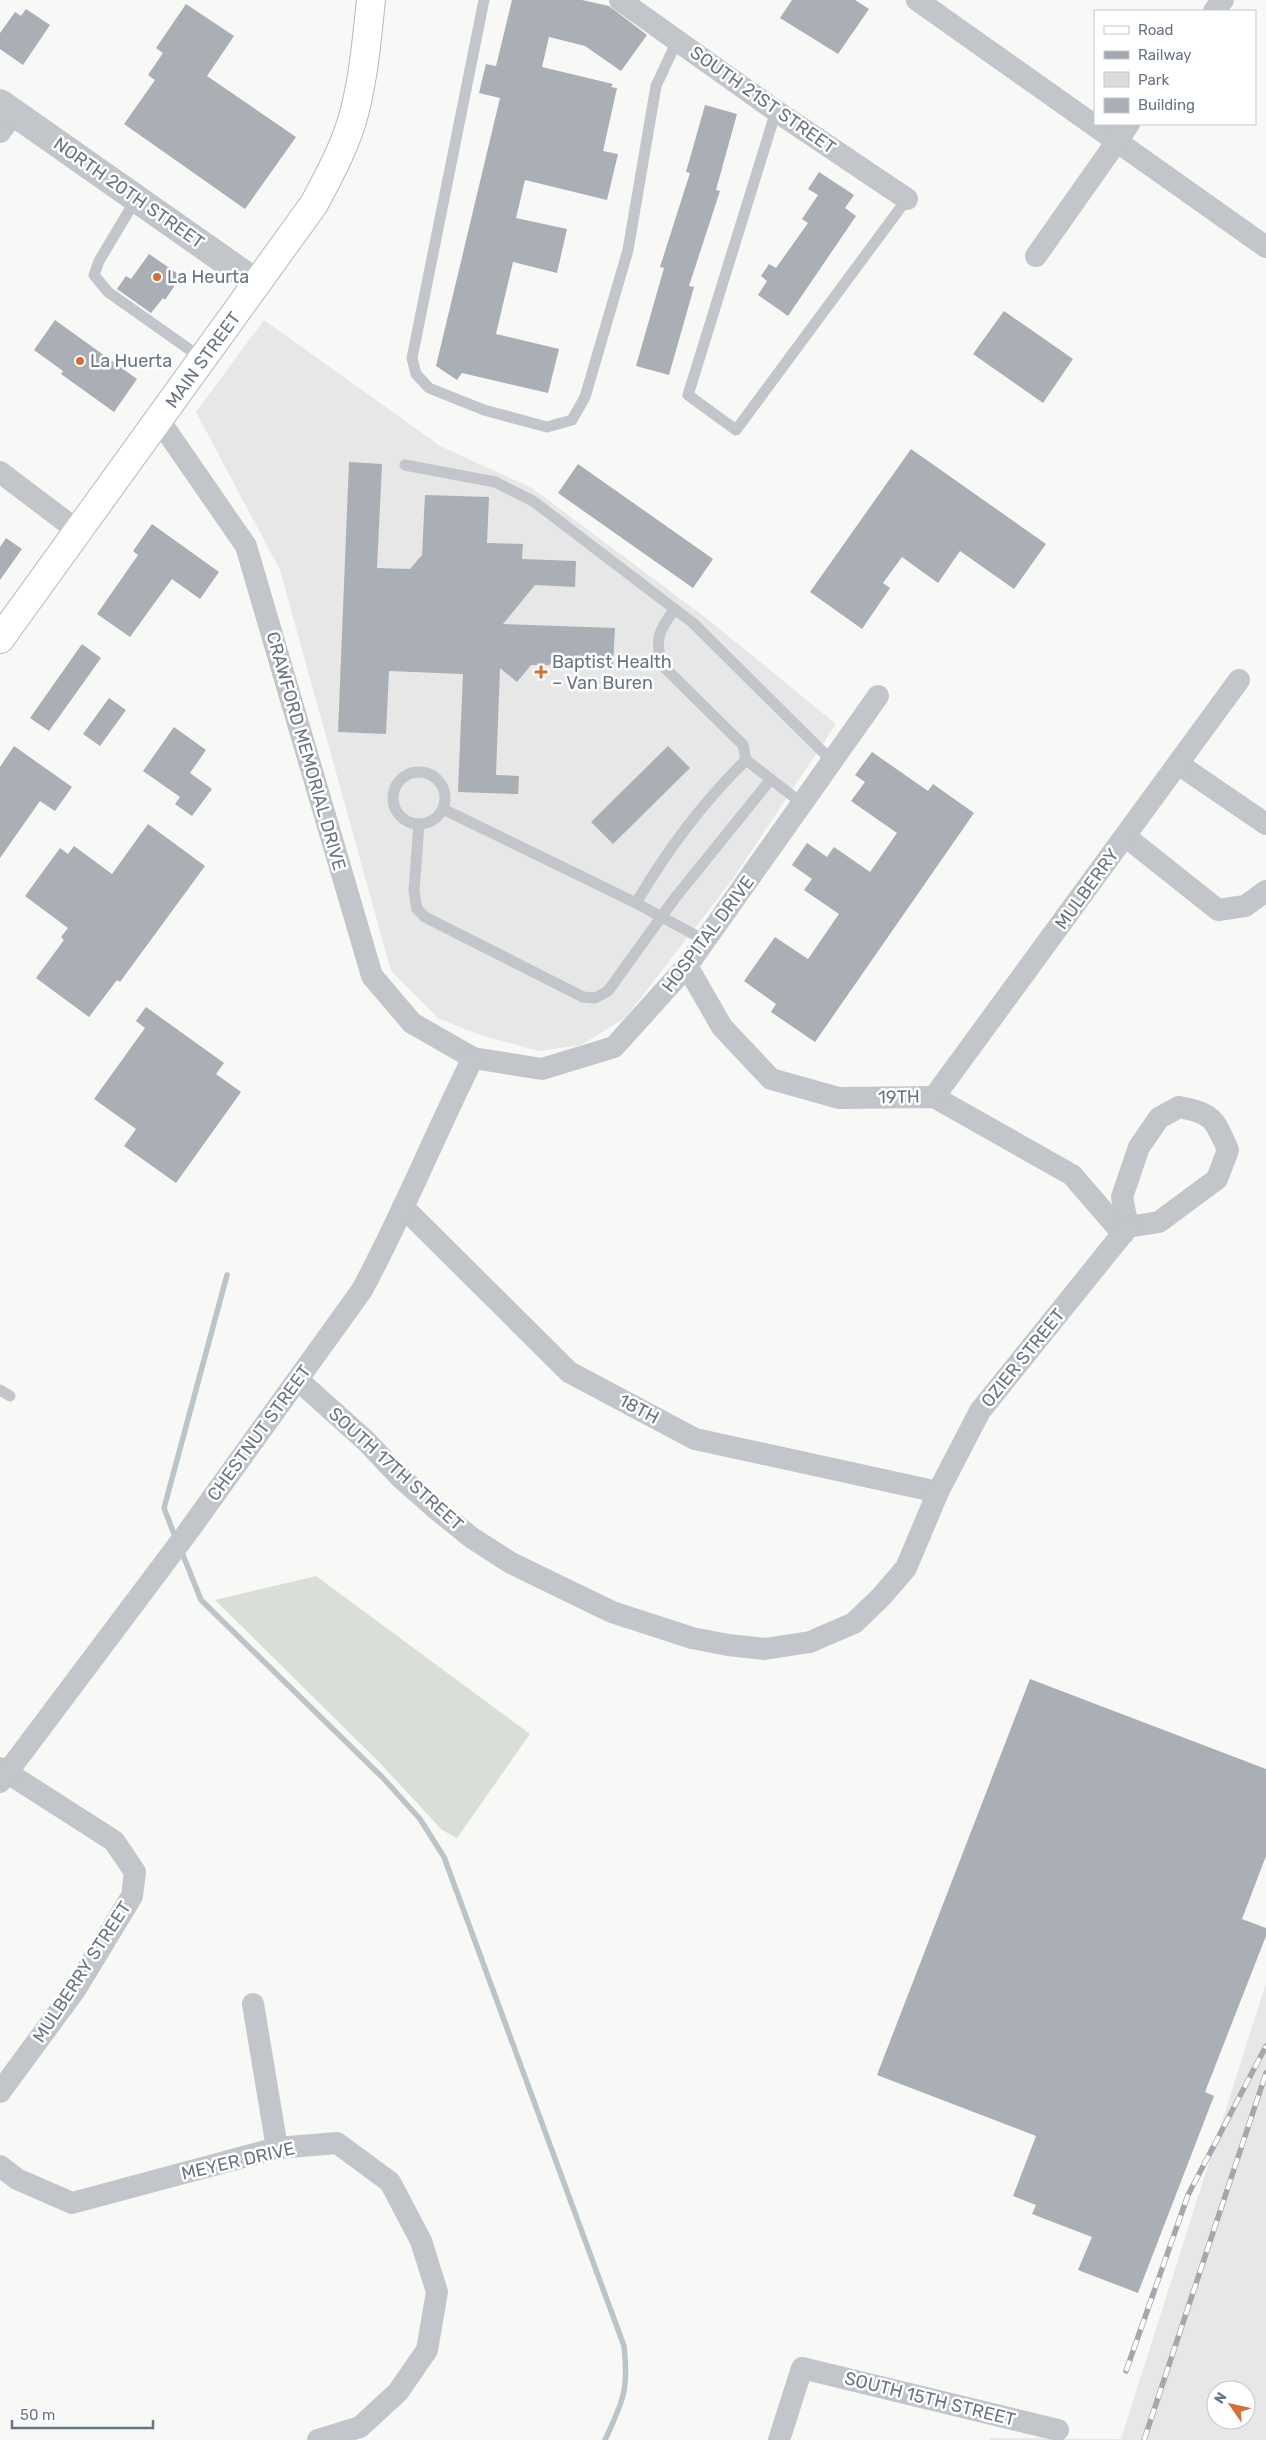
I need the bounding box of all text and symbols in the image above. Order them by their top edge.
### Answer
legend [1094,10,1256,125]
text: Road [1138,21,1174,39]
street label: SOUTH 21ST STREET [686,41,840,159]
text: Railway [1138,46,1192,64]
text: Park [1138,71,1169,89]
text: Building [1138,96,1195,114]
street label: NORTH 20TH STREET [49,133,209,253]
place label: La Heurta [167,266,249,288]
marker: La Heurta [151,271,163,283]
street label: MAIN STREET [161,308,245,412]
place label: La Huerta [90,350,172,372]
marker: La Huerta [74,355,86,367]
street label: CRAWFORD MEMORIAL DRIVE [261,629,351,873]
place label: Baptist Health – Van Buren [552,651,672,694]
marker: Baptist Health – Van Buren [534,665,548,679]
street label: MULBERRY [1050,844,1124,934]
street label: HOSPITAL DRIVE [657,872,759,996]
street label: 19TH [878,1086,920,1108]
street label: OZIER STREET [977,1304,1069,1412]
street label: CHESTNUT STREET [202,1361,316,1505]
street label: 18TH [615,1389,663,1429]
street label: SOUTH 17TH STREET [324,1403,468,1535]
street label: MULBERRY STREET [28,1897,136,2047]
street label: MEYER DRIVE [179,2137,297,2185]
street label: SOUTH 15TH STREET [842,2367,1018,2431]
north arrow [1206,2380,1256,2430]
text: N [1211,2389,1231,2407]
scale bar [12,2398,154,2430]
text: 50 m [20,2406,55,2424]

